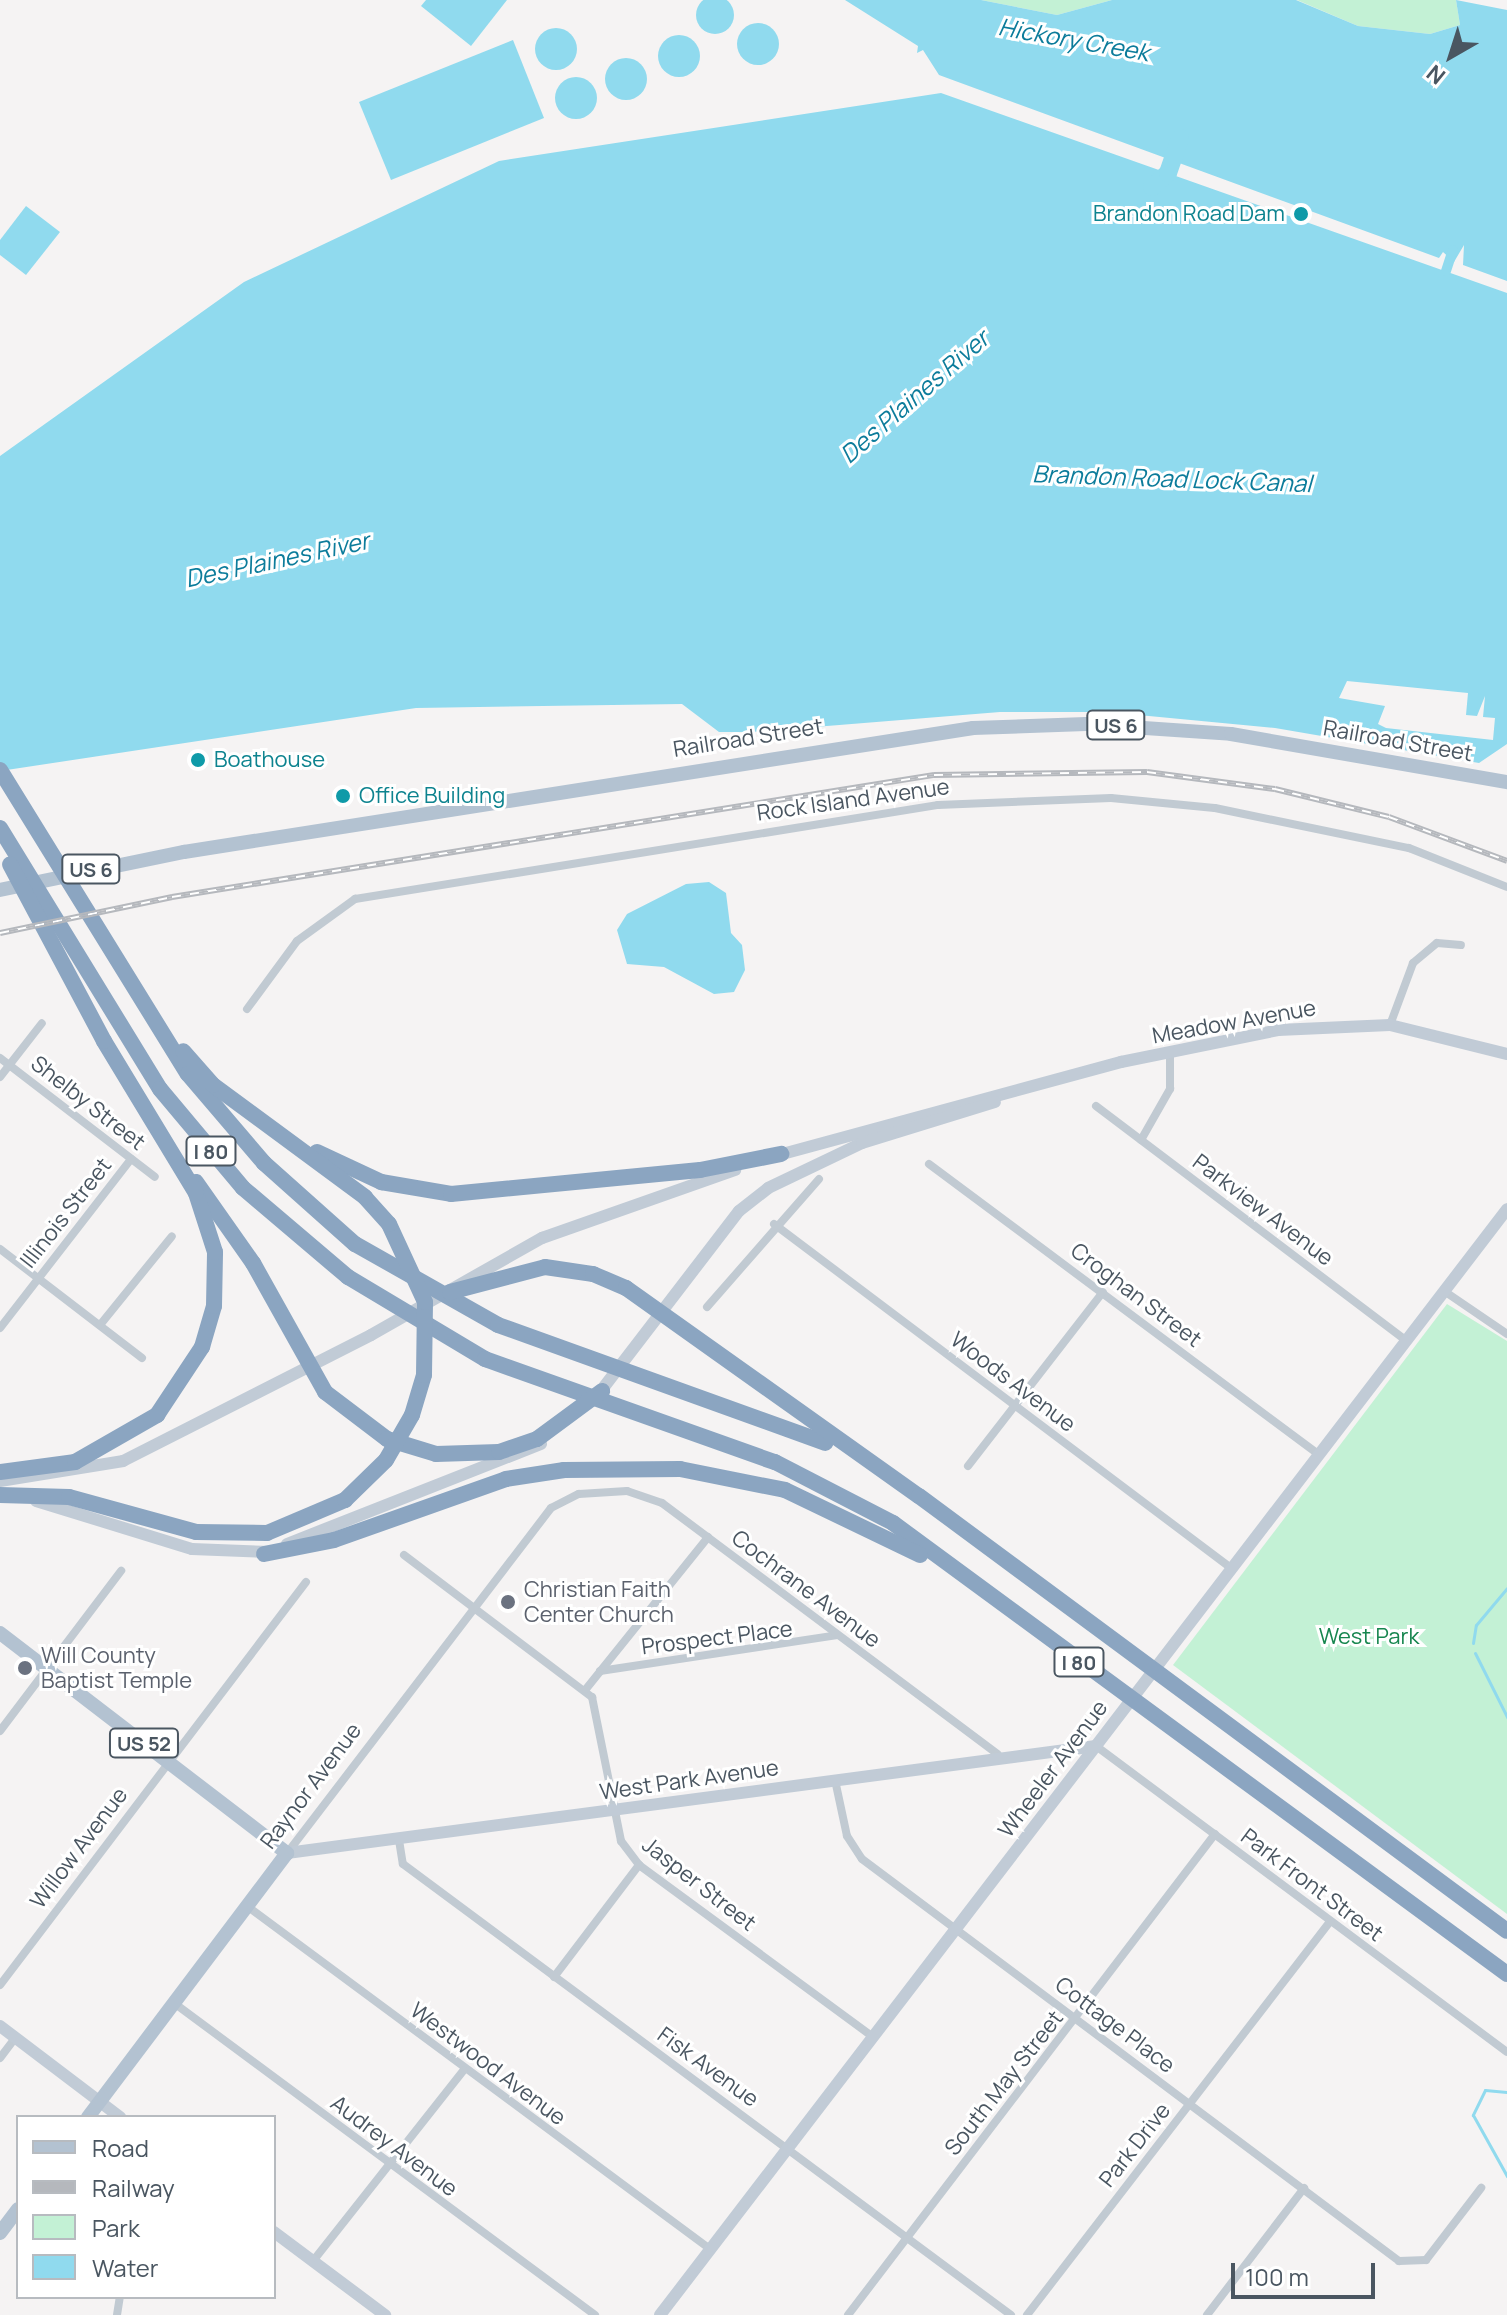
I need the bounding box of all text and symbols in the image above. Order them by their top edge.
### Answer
water label: Hickory Creek [996,12,1152,66]
north arrow [1411,16,1491,96]
text: N [1420,58,1451,91]
place label: Brandon Road Dam [1093,201,1285,227]
marker: Brandon Road Dam [1292,205,1310,223]
water label: Des Plaines River [834,324,994,468]
water label: Brandon Road Lock Canal [1032,459,1312,497]
water label: Des Plaines River [182,525,372,593]
road number: US 6 [1086,709,1146,741]
street label: Railroad Street [671,713,825,763]
street label: Railroad Street [1321,715,1475,767]
place label: Boathouse [214,747,325,773]
marker: Boathouse [189,751,207,769]
street label: Rock Island Avenue [755,773,951,827]
place label: Office Building [359,783,505,809]
marker: Office Building [334,787,352,805]
road number: US 6 [61,853,121,885]
street label: Meadow Avenue [1150,995,1318,1049]
street label: Shelby Street [26,1050,150,1156]
road number: I 80 [185,1135,237,1167]
street label: Parkview Avenue [1188,1149,1338,1271]
street label: Illinois Street [15,1153,117,1273]
street label: Croghan Street [1065,1237,1207,1353]
street label: Woods Avenue [945,1326,1081,1438]
street label: Cochrane Avenue [726,1525,886,1653]
place label: Christian Faith Center Church [524,1576,674,1628]
marker: Christian Faith Center Church [499,1593,517,1611]
street label: Prospect Place [640,1616,794,1660]
park label: West Park [1319,1624,1419,1650]
place label: Will County Baptist Temple [41,1642,192,1694]
road number: I 80 [1053,1646,1105,1678]
marker: Will County Baptist Temple [16,1659,34,1677]
street label: Wheeler Avenue [993,1695,1113,1843]
street label: Raynor Avenue [255,1718,367,1854]
road number: US 52 [108,1727,180,1759]
street label: West Park Avenue [598,1754,780,1806]
street label: Willow Avenue [25,1782,133,1914]
street label: Park Front Street [1236,1823,1388,1947]
street label: Jasper Street [637,1831,761,1937]
street label: Cottage Place [1050,1971,1180,2079]
street label: Westwood Avenue [405,1997,571,2131]
street label: South May Street [939,2005,1069,2161]
street label: Fisk Avenue [652,2022,764,2112]
street label: Audrey Avenue [325,2090,463,2202]
street label: Park Drive [1094,2098,1176,2192]
legend [16,2115,276,2299]
text: Road [92,2131,149,2164]
text: Railway [92,2171,175,2204]
text: Park [92,2211,140,2244]
scale bar [1235,2247,1379,2297]
text: Water [92,2251,159,2284]
text: 100 m [1245,2260,1309,2293]

